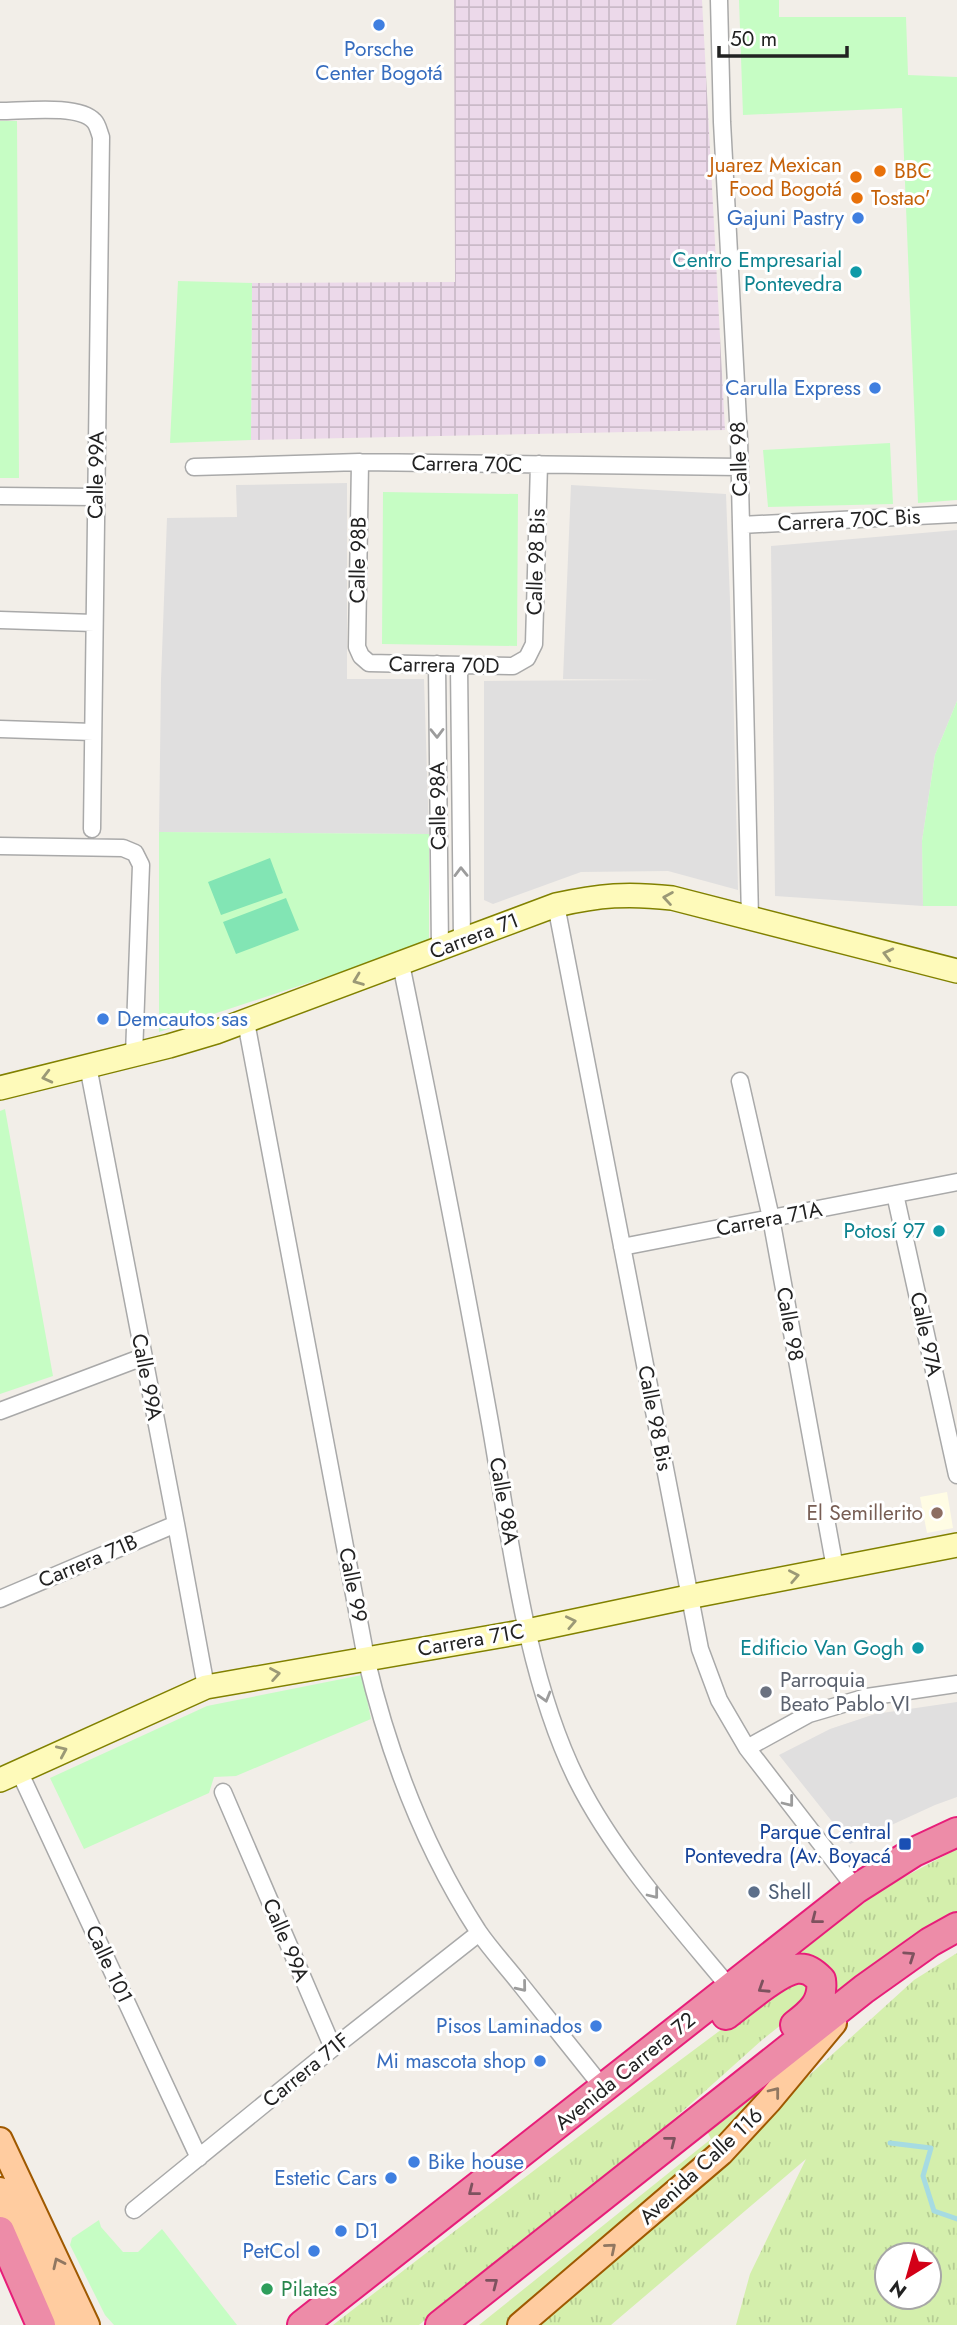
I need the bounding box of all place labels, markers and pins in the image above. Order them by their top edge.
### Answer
marker: Porsche Center Bogotá [371,17,387,33]
place label: Porsche Center Bogotá [315,34,443,88]
place label: Juarez Mexican Food Bogotá [707,150,842,204]
place label: BBC [894,156,932,186]
marker: BBC [872,163,888,179]
marker: Juarez Mexican Food Bogotá [848,169,864,185]
place label: Tostao' [871,183,931,213]
marker: Tostao' [849,190,865,206]
place label: Gajuni Pastry [727,203,845,233]
marker: Gajuni Pastry [850,210,866,226]
place label: Centro Empresarial Pontevedra [672,245,842,299]
marker: Centro Empresarial Pontevedra [848,264,864,280]
place label: Carulla Express [725,373,861,403]
marker: Carulla Express [867,380,883,396]
place label: Demcautos sas [117,1004,248,1034]
marker: Demcautos sas [95,1011,111,1027]
place label: Potosí 97 [843,1216,925,1246]
marker: Potosí 97 [931,1223,947,1239]
place label: El Semillerito [807,1498,923,1528]
marker: El Semillerito [929,1505,945,1521]
place label: Edificio Van Gogh [740,1633,904,1663]
marker: Edificio Van Gogh [910,1640,926,1656]
place label: Parroquia Beato Pablo VI [780,1665,910,1719]
marker: Parroquia Beato Pablo VI [758,1684,774,1700]
place label: Parque Central Pontevedra (Av. Boyacá [684,1817,891,1871]
marker: Parque Central Pontevedra (Av. Boyacá [897,1836,913,1852]
place label: Shell [768,1877,811,1907]
marker: Shell [746,1884,762,1900]
place label: Pisos Laminados [436,2011,582,2041]
marker: Pisos Laminados [588,2018,604,2034]
place label: Mi mascota shop [376,2046,526,2076]
marker: Mi mascota shop [532,2053,548,2069]
place label: Bike house [428,2147,524,2177]
marker: Bike house [406,2154,422,2170]
place label: Estetic Cars [274,2163,377,2193]
marker: Estetic Cars [383,2170,399,2186]
place label: D1 [355,2216,379,2246]
marker: D1 [333,2223,349,2239]
place label: PetCol [243,2236,300,2266]
marker: PetCol [306,2243,322,2259]
place label: Pilates [281,2274,337,2304]
marker: Pilates [259,2281,275,2297]

